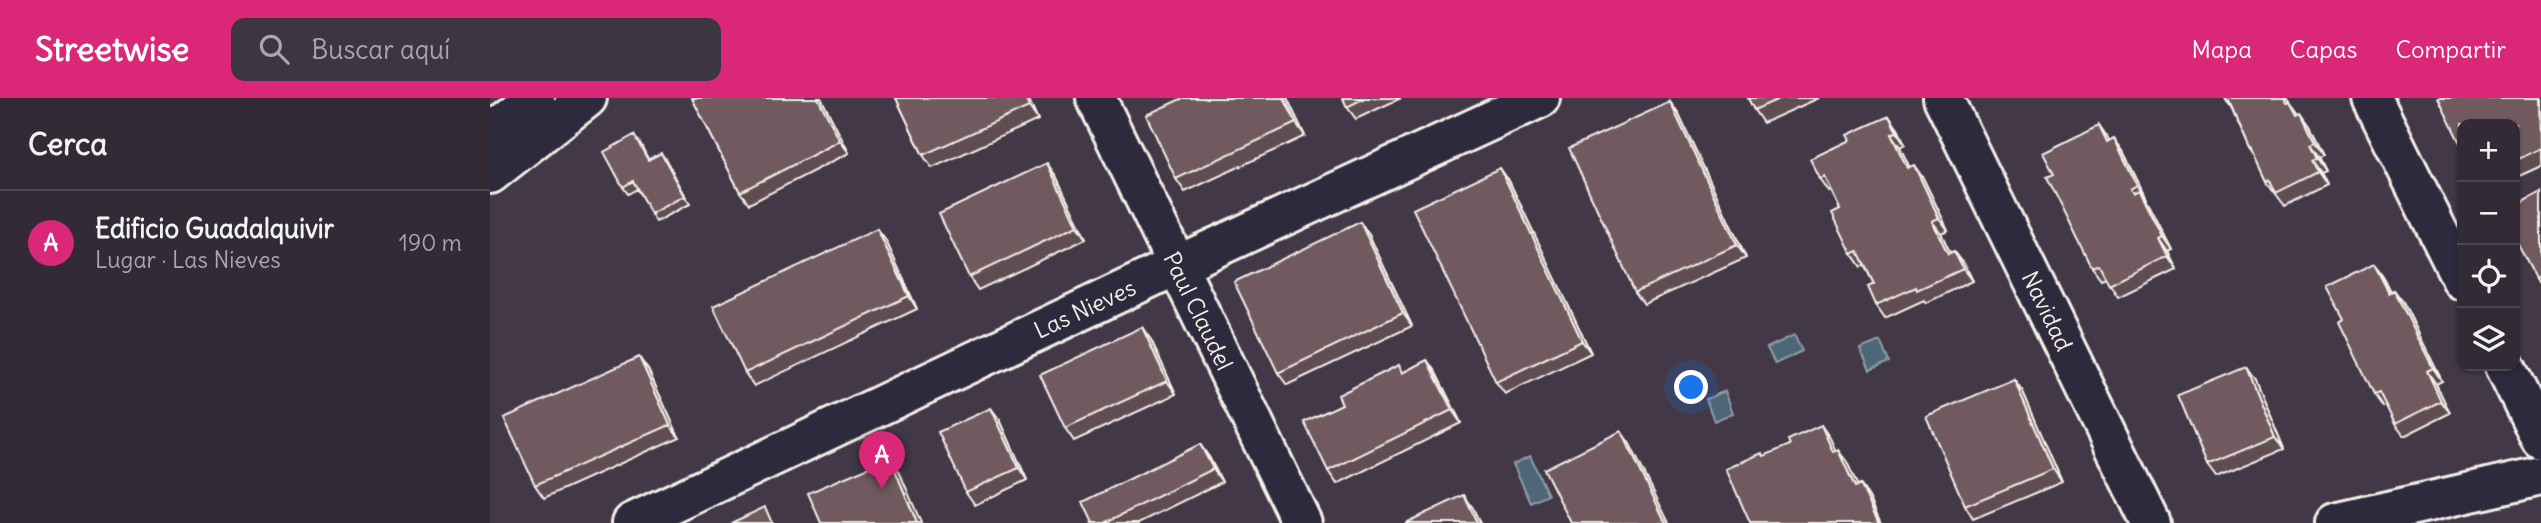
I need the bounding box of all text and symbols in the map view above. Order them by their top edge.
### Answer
search box [231,18,721,81]
text: Streetwise [35,28,189,70]
icon: search [255,30,293,68]
text: Buscar aquí [311,33,450,66]
text: Mapa [2191,34,2252,64]
text: Capas [2290,34,2357,64]
text: Compartir [2395,34,2506,64]
map controls [2457,119,2520,371]
button: + [2457,119,2520,182]
text: Cerca [28,125,107,163]
button: − [2457,182,2520,245]
text: Edificio Guadalquivir [95,212,334,245]
text: A [44,228,58,257]
text: 190 m [399,228,462,257]
text: Lugar · Las Nieves [95,245,281,274]
button: locate [2457,245,2520,308]
street label: Paul Claudel [1157,247,1240,375]
street label: Navidad [2016,266,2079,355]
street label: Las Nieves [1029,272,1140,345]
button: layers [2457,308,2520,371]
your location [1674,370,1708,404]
pin: A [859,431,905,489]

